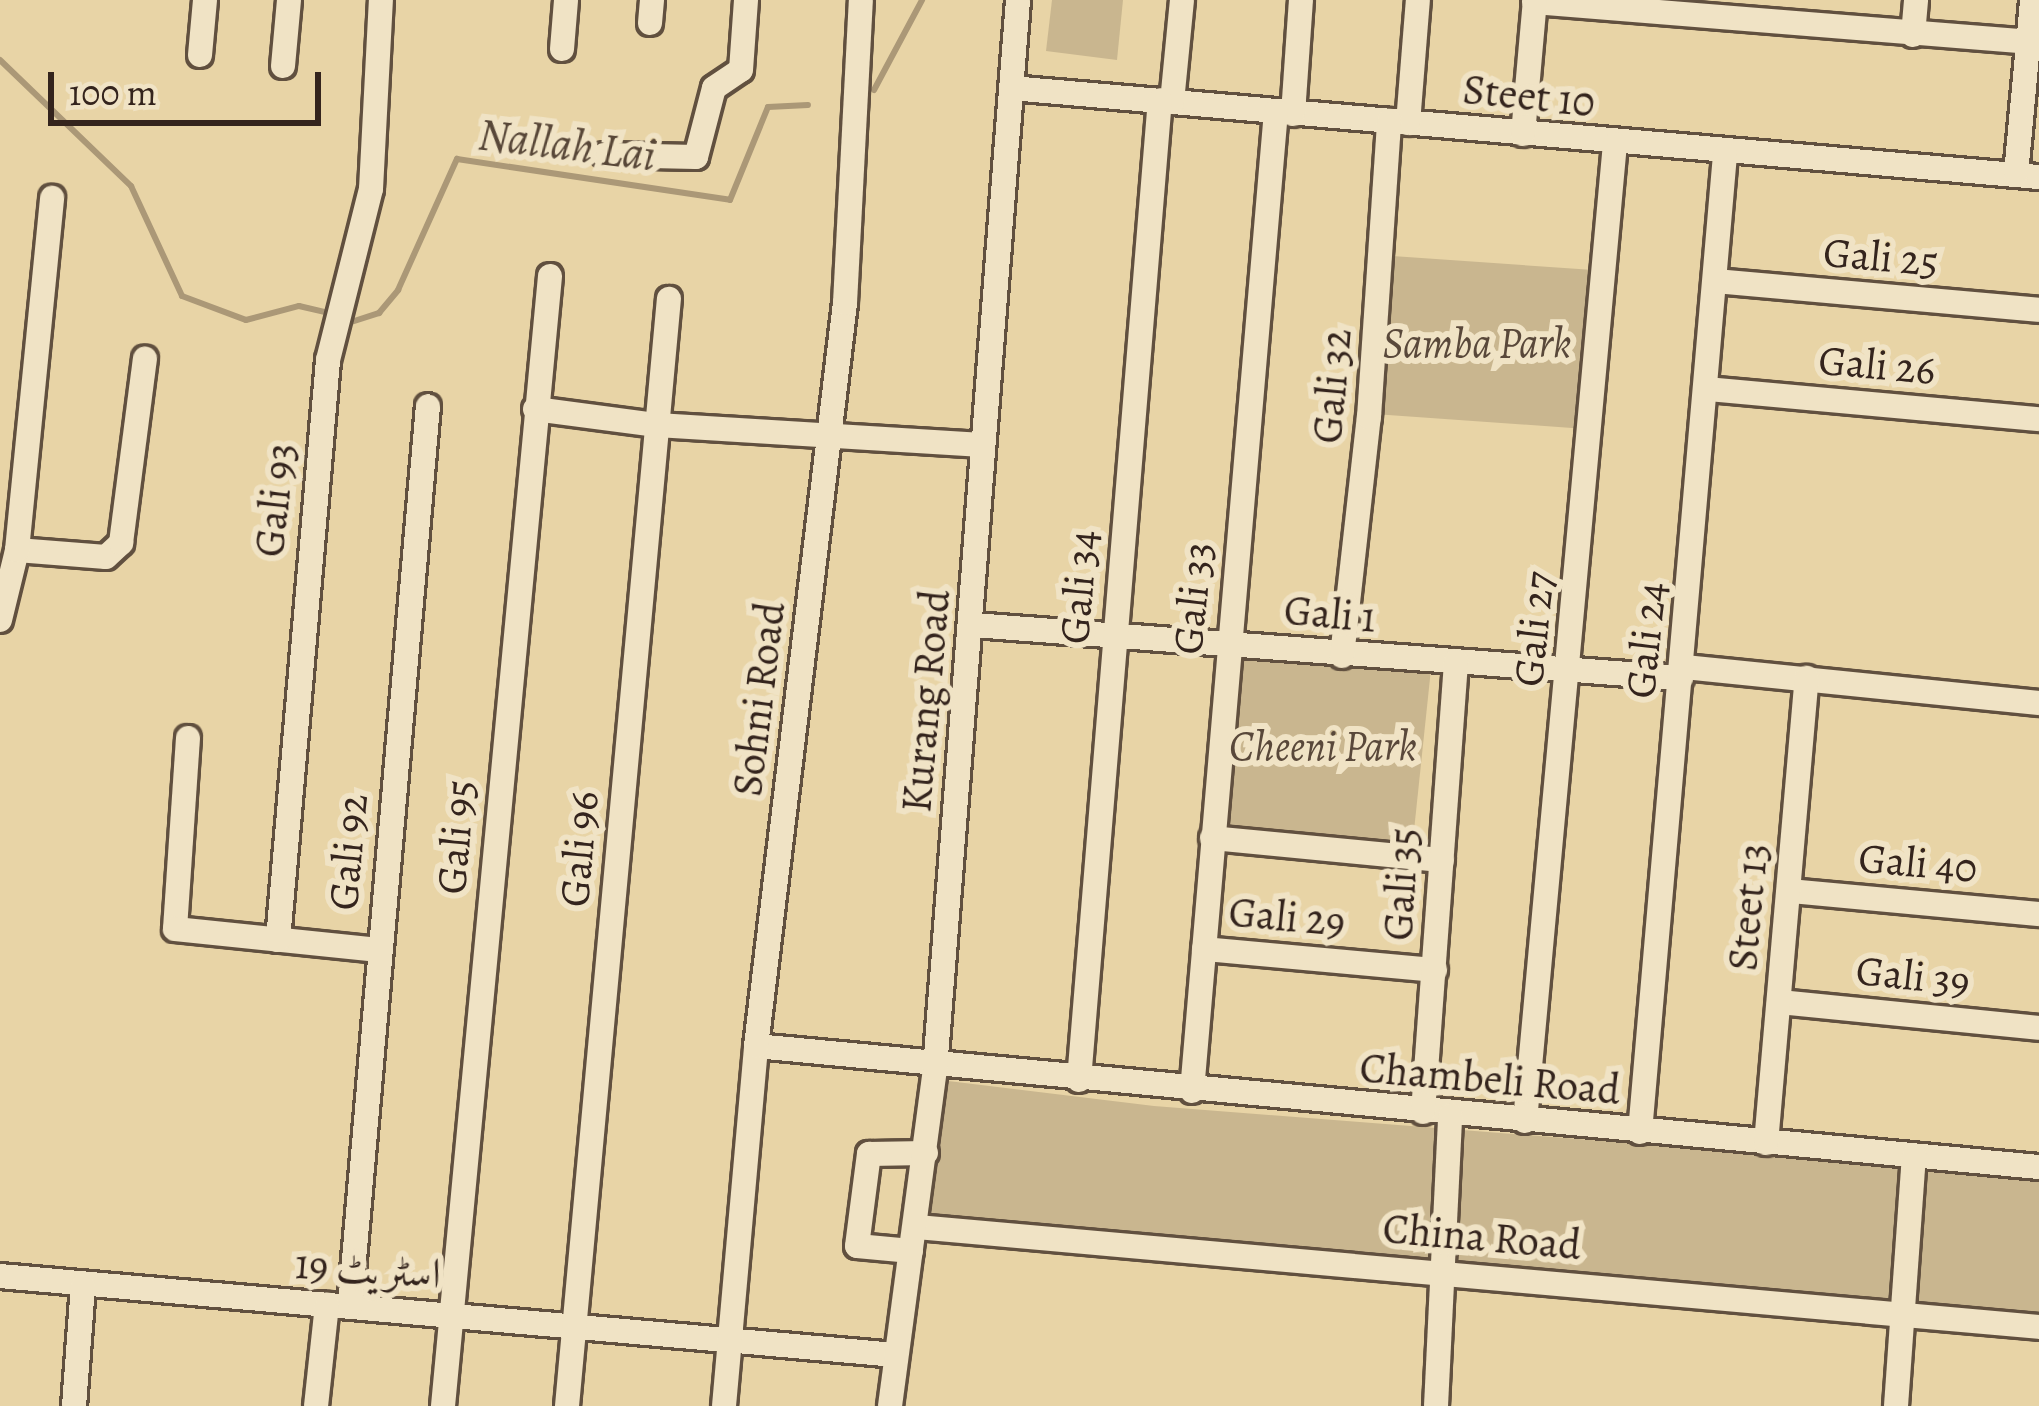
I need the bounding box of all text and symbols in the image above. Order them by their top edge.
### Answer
scale bar [54,48,327,122]
street label: Steet 10 [1460,64,1598,128]
text: 100 m [69,68,157,117]
water label: Nallah Lai [475,107,659,183]
street label: Gali 25 [1821,227,1941,287]
park label: Samba Park [1382,318,1572,368]
street label: Gali 32 [1302,327,1362,445]
street label: Gali 26 [1817,335,1937,395]
street label: Gali 93 [244,441,306,559]
street label: Gali 34 [1049,528,1109,646]
street label: Gali 33 [1162,539,1224,657]
street label: Gali 27 [1503,569,1565,689]
street label: Gali 24 [1615,579,1677,701]
street label: Gali 1 [1282,585,1378,643]
street label: Kurang Road [891,588,961,814]
street label: Sohni Road [722,599,796,799]
park label: Cheeni Park [1229,721,1417,771]
street label: Gali 95 [426,778,486,896]
street label: Gali 96 [549,789,609,909]
street label: Gali 92 [318,792,378,912]
street label: Gali 35 [1373,826,1429,942]
street label: Gali 40 [1857,833,1979,893]
street label: Steet 13 [1717,841,1779,973]
street label: Gali 29 [1227,887,1347,947]
street label: Gali 39 [1854,945,1972,1007]
street label: Chambeli Road [1358,1043,1622,1115]
street label: China Road [1381,1203,1583,1271]
street label: اسٹریٹ 19 [293,1239,443,1299]

